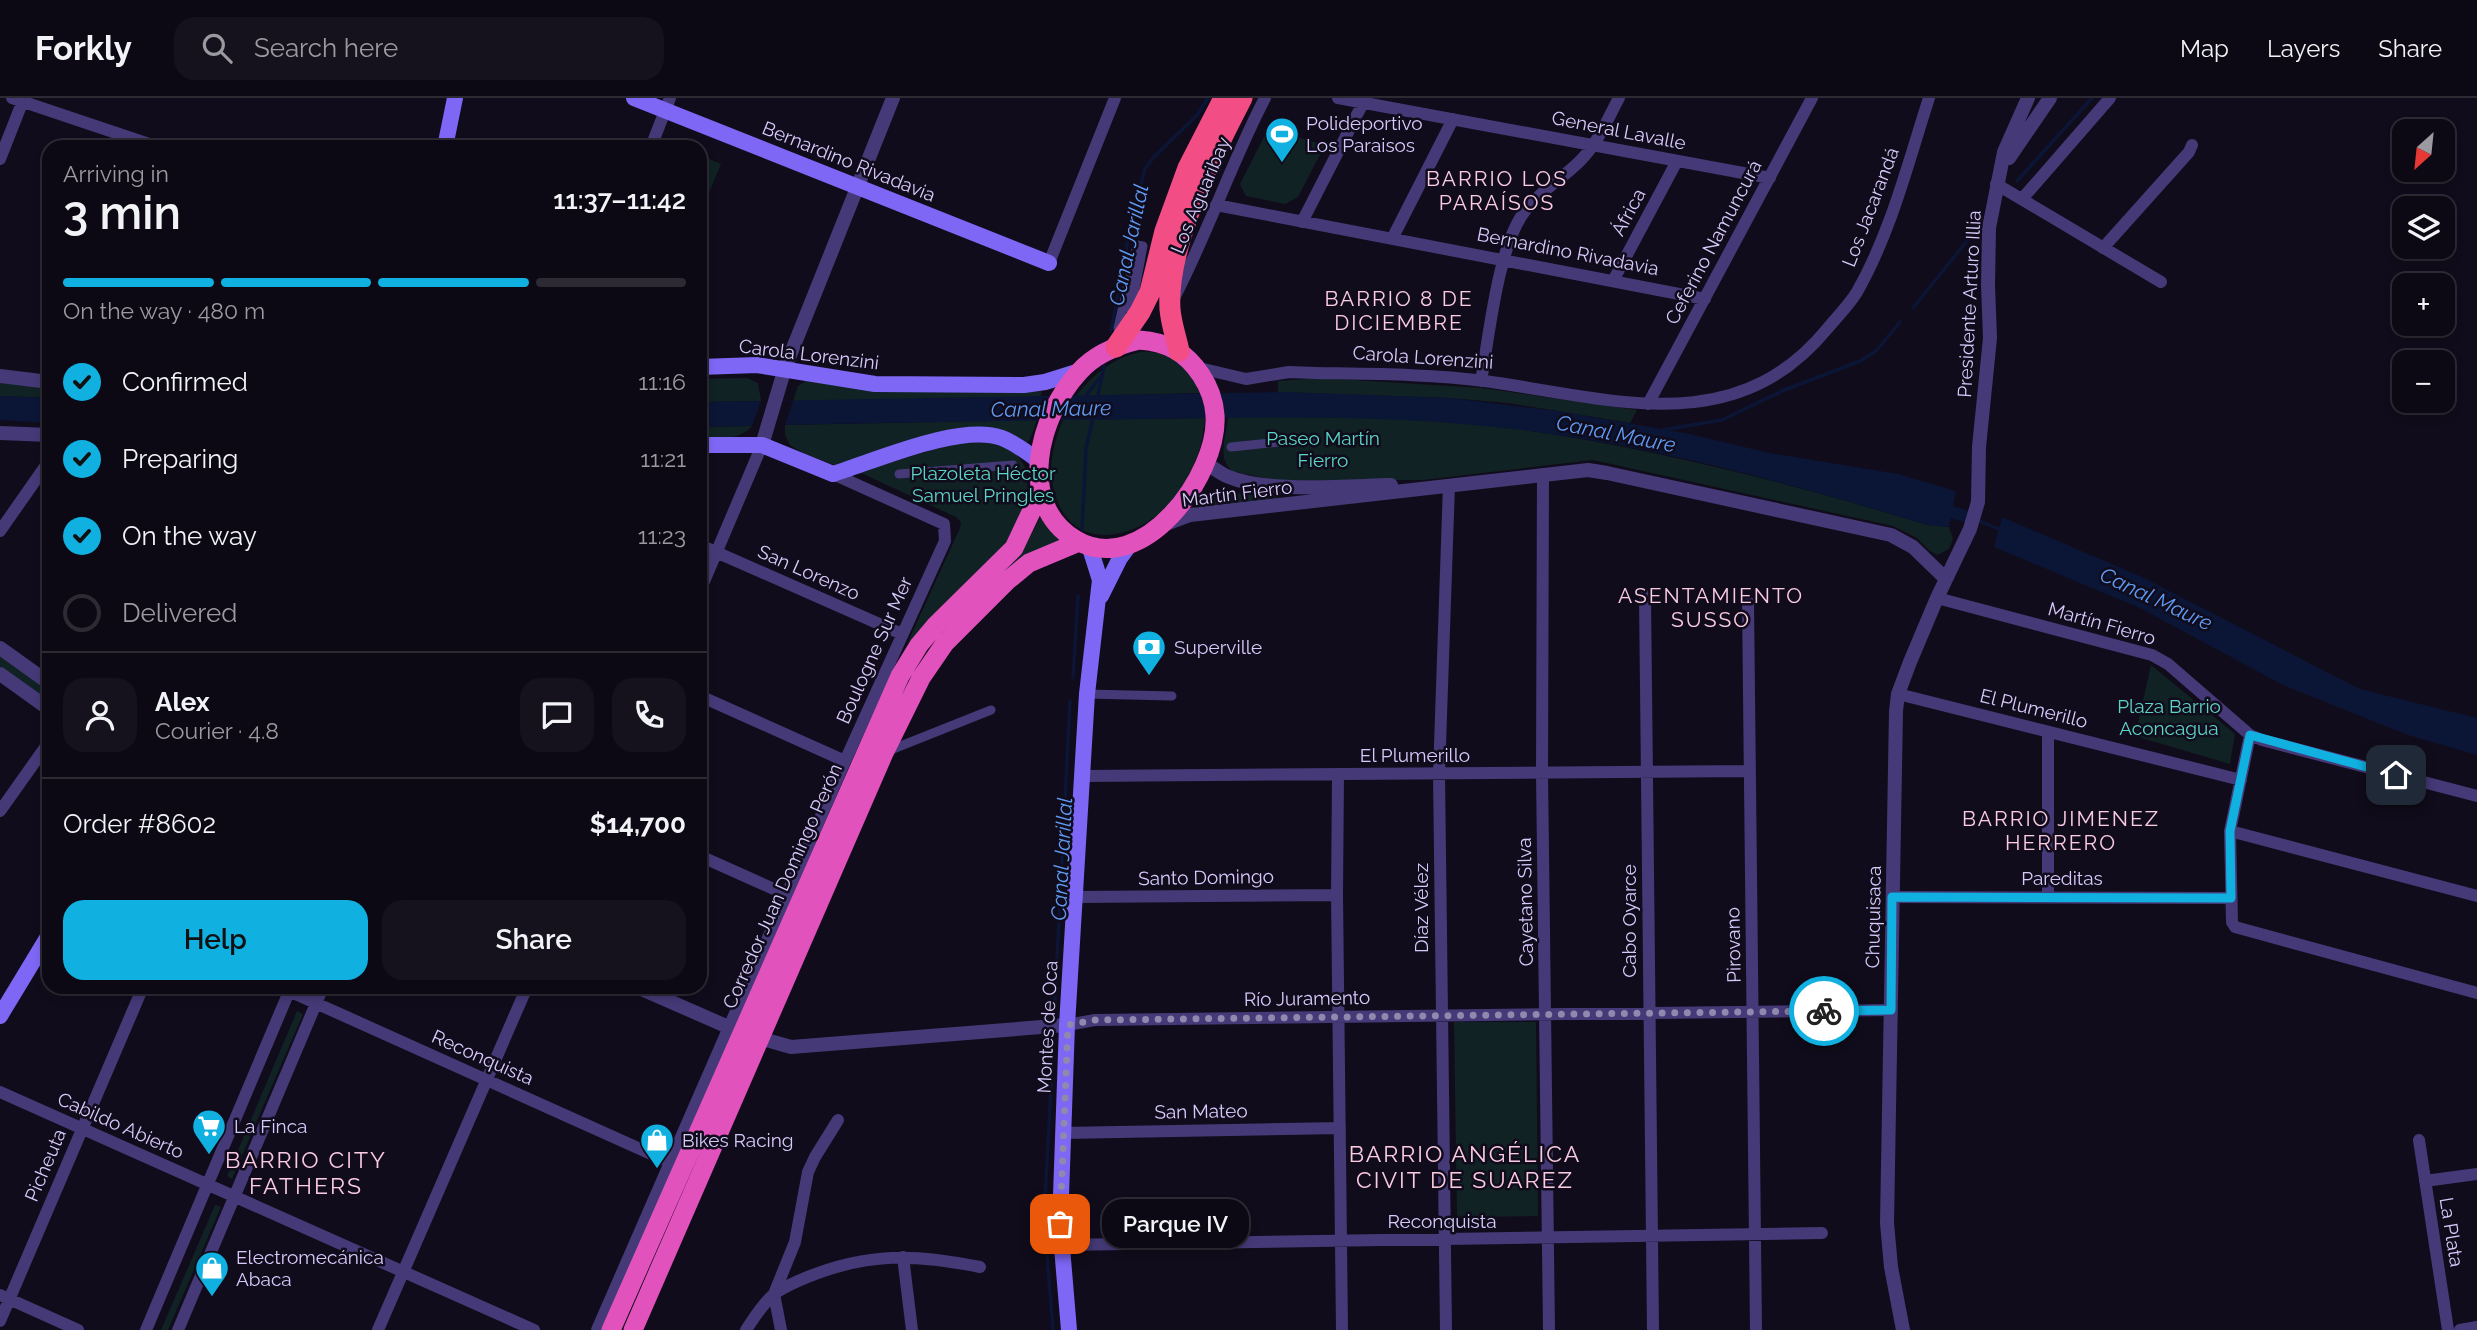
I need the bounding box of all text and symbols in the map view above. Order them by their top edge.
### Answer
search box [174,17,664,80]
text: Forkly [35,29,132,68]
icon: search [198,29,236,67]
text: Search here [254,33,398,63]
text: Map [2180,34,2229,63]
text: Layers [2267,34,2340,63]
text: Share [2378,34,2442,63]
street label: General Lavalle [1550,106,1688,154]
place label: Polideportivo Los Paraisos [1306,112,1423,156]
sports icon: Polideportivo Los Paraisos [1263,115,1301,164]
street label: Bernardino Rivadavia [759,116,939,206]
north arrow [2392,119,2455,182]
map controls [2392,119,2455,413]
street label: Los Aguaribay [1166,133,1234,257]
street label: Los Jacarandá [1837,144,1903,270]
street label: Ceferino Namuncurá [1660,156,1766,328]
text: Arriving in [63,160,169,187]
district label: BARRIO LOS PARAÍSOS [1426,166,1568,215]
water label: Canal Jarillal [1103,182,1154,308]
text: 11:37–11:42 [553,185,686,215]
street label: África [1606,185,1650,239]
text: 3 min [63,186,181,240]
button: layers [2392,196,2455,259]
street label: Presidente Arturo Illia [1953,210,1985,398]
street label: Bernardino Rivadavia [1475,223,1661,279]
button: + [2392,273,2455,336]
district label: BARRIO 8 DE DICIEMBRE [1324,286,1474,335]
text: On the way · 480 m [63,297,265,324]
street label: Carola Lorenzini [738,334,880,374]
street label: Carola Lorenzini [1352,341,1494,373]
button: − [2392,350,2455,413]
icon: check [63,363,101,401]
text: Confirmed [122,367,248,397]
text: 11:16 [638,368,686,395]
water label: Canal Maure [990,395,1112,422]
water label: Canal Maure [1554,410,1678,457]
park label: Paseo Martín Fierro [1266,427,1380,471]
icon: check [63,440,101,478]
text: Preparing [122,444,238,474]
text: 11:21 [640,445,686,472]
park label: Plazoleta Héctor Samuel Pringles [910,462,1056,506]
street label: Martín Fierro [1181,475,1293,511]
icon: check [63,517,101,555]
text: On the way [122,521,257,551]
text: 11:23 [638,522,686,549]
street label: San Lorenzo [755,540,863,604]
water label: Canal Maure [2096,562,2216,635]
street label: Boulogne Sur Mer [832,573,916,727]
district label: ASENTAMIENTO SUSSO [1618,583,1804,632]
street label: Martín Fierro [2046,597,2158,649]
text: Delivered [122,598,237,628]
bank icon: Superville [1130,628,1168,677]
place label: Superville [1174,636,1262,658]
button: person [63,678,137,752]
button: chat [520,678,594,752]
button: phone [612,678,686,752]
street label: El Plumerillo [1978,684,2090,732]
text: Alex [155,687,210,717]
park label: Plaza Barrio Aconcagua [2117,695,2221,739]
text: Courier · 4.8 [155,717,279,744]
street label: El Plumerillo [1360,744,1470,766]
pin [2366,745,2426,805]
icon: home [2377,756,2415,794]
street label: Corredor Juan Domingo Perón [718,760,846,1012]
water label: Canal Jarillal [1046,797,1077,921]
district label: BARRIO JIMENEZ HERRERO [1962,806,2160,855]
text: Order #8602 [63,809,216,839]
text: $14,700 [590,809,686,839]
street label: Cayetano Silva [1513,837,1537,967]
street label: Díaz Vélez [1410,863,1432,953]
street label: Cabo Oyarce [1618,864,1640,978]
street label: Santo Domingo [1138,865,1274,889]
street label: Chuquisaca [1861,865,1885,969]
street label: Pareditas [2021,867,2103,889]
button: Help [63,900,368,980]
button: Share [382,900,686,980]
street label: Pirovano [1721,907,1745,983]
street label: Montes de Oca [1033,960,1061,1094]
courier [1789,976,1859,1046]
street label: Río Juramento [1244,986,1370,1010]
icon: bike [1805,992,1843,1030]
street label: Reconquista [429,1025,537,1089]
street label: Cabildo Abierto [54,1087,188,1163]
street label: San Mateo [1154,1099,1248,1123]
supermarket icon: La Finca [190,1107,228,1156]
place label: La Finca [234,1115,307,1137]
shop icon: Bikes Racing [638,1121,676,1170]
street label: Picheuta [20,1125,70,1205]
place label: Bikes Racing [682,1129,794,1151]
district label: BARRIO ANGÉLICA CIVIT DE SUAREZ [1349,1140,1581,1193]
district label: BARRIO CITY FATHERS [225,1146,387,1199]
pin [1030,1194,1090,1254]
street label: La Plata [2436,1196,2468,1268]
callout: Parque IV [1102,1200,1249,1248]
icon: bag [1041,1205,1079,1243]
text: Parque IV [1123,1210,1228,1237]
street label: Reconquista [1387,1210,1497,1232]
place label: Electromecánica Abaca [236,1246,384,1290]
shop icon: Electromecánica Abaca [193,1249,231,1298]

